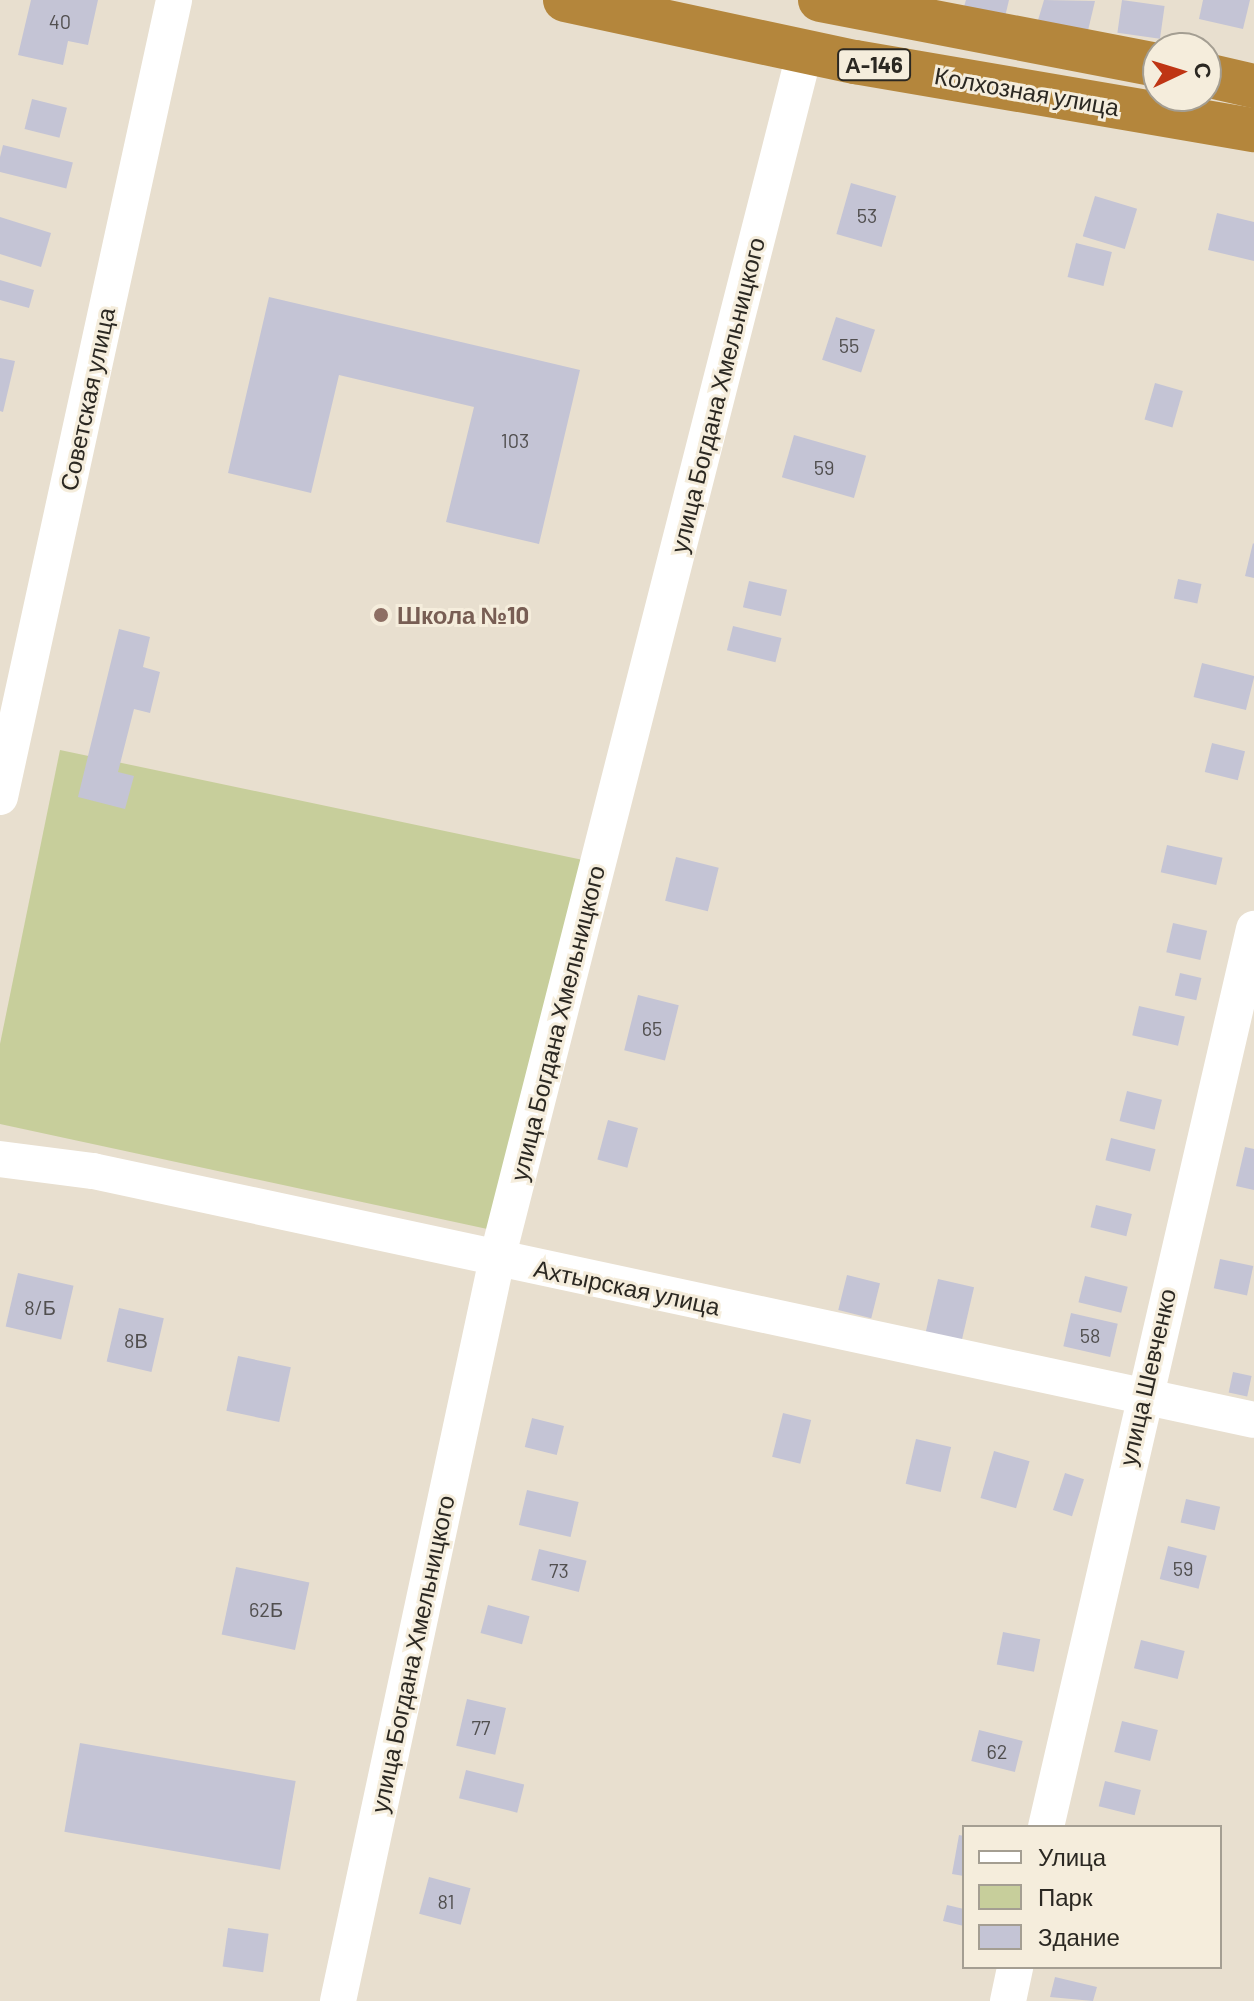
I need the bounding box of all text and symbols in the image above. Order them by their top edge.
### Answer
house number: 40 [49,9,71,33]
north arrow [1142,32,1222,112]
road number: А-146 [836,47,912,83]
street label: Колхозная улица [932,61,1122,121]
text: С [1190,62,1217,79]
house number: 53 [857,203,877,227]
street label: улица Богдана Хмельницкого [664,234,770,556]
street label: Советская улица [54,305,120,493]
house number: 55 [839,333,859,357]
house number: 103 [501,428,529,452]
house number: 59 [814,455,834,479]
place label: Школа №10 [397,601,529,629]
marker: Школа №10 [372,606,390,624]
street label: улица Богдана Хмельницкого [504,862,610,1184]
house number: 65 [642,1016,662,1040]
street label: Ахтырская улица [531,1253,723,1321]
street label: улица Шевченко [1113,1286,1181,1468]
house number: 8/Б [24,1295,56,1319]
house number: 58 [1080,1323,1100,1347]
house number: 8В [124,1328,148,1352]
street label: улица Богдана Хмельницкого [364,1493,460,1815]
house number: 59 [1173,1556,1193,1580]
house number: 73 [549,1558,569,1582]
house number: 62Б [249,1597,283,1621]
house number: 77 [472,1715,490,1739]
house number: 62 [986,1739,1008,1763]
legend [962,1825,1222,1969]
text: Улица [1038,1842,1106,1871]
text: Парк [1038,1882,1092,1911]
house number: 81 [438,1889,454,1913]
text: Здание [1038,1922,1120,1951]

